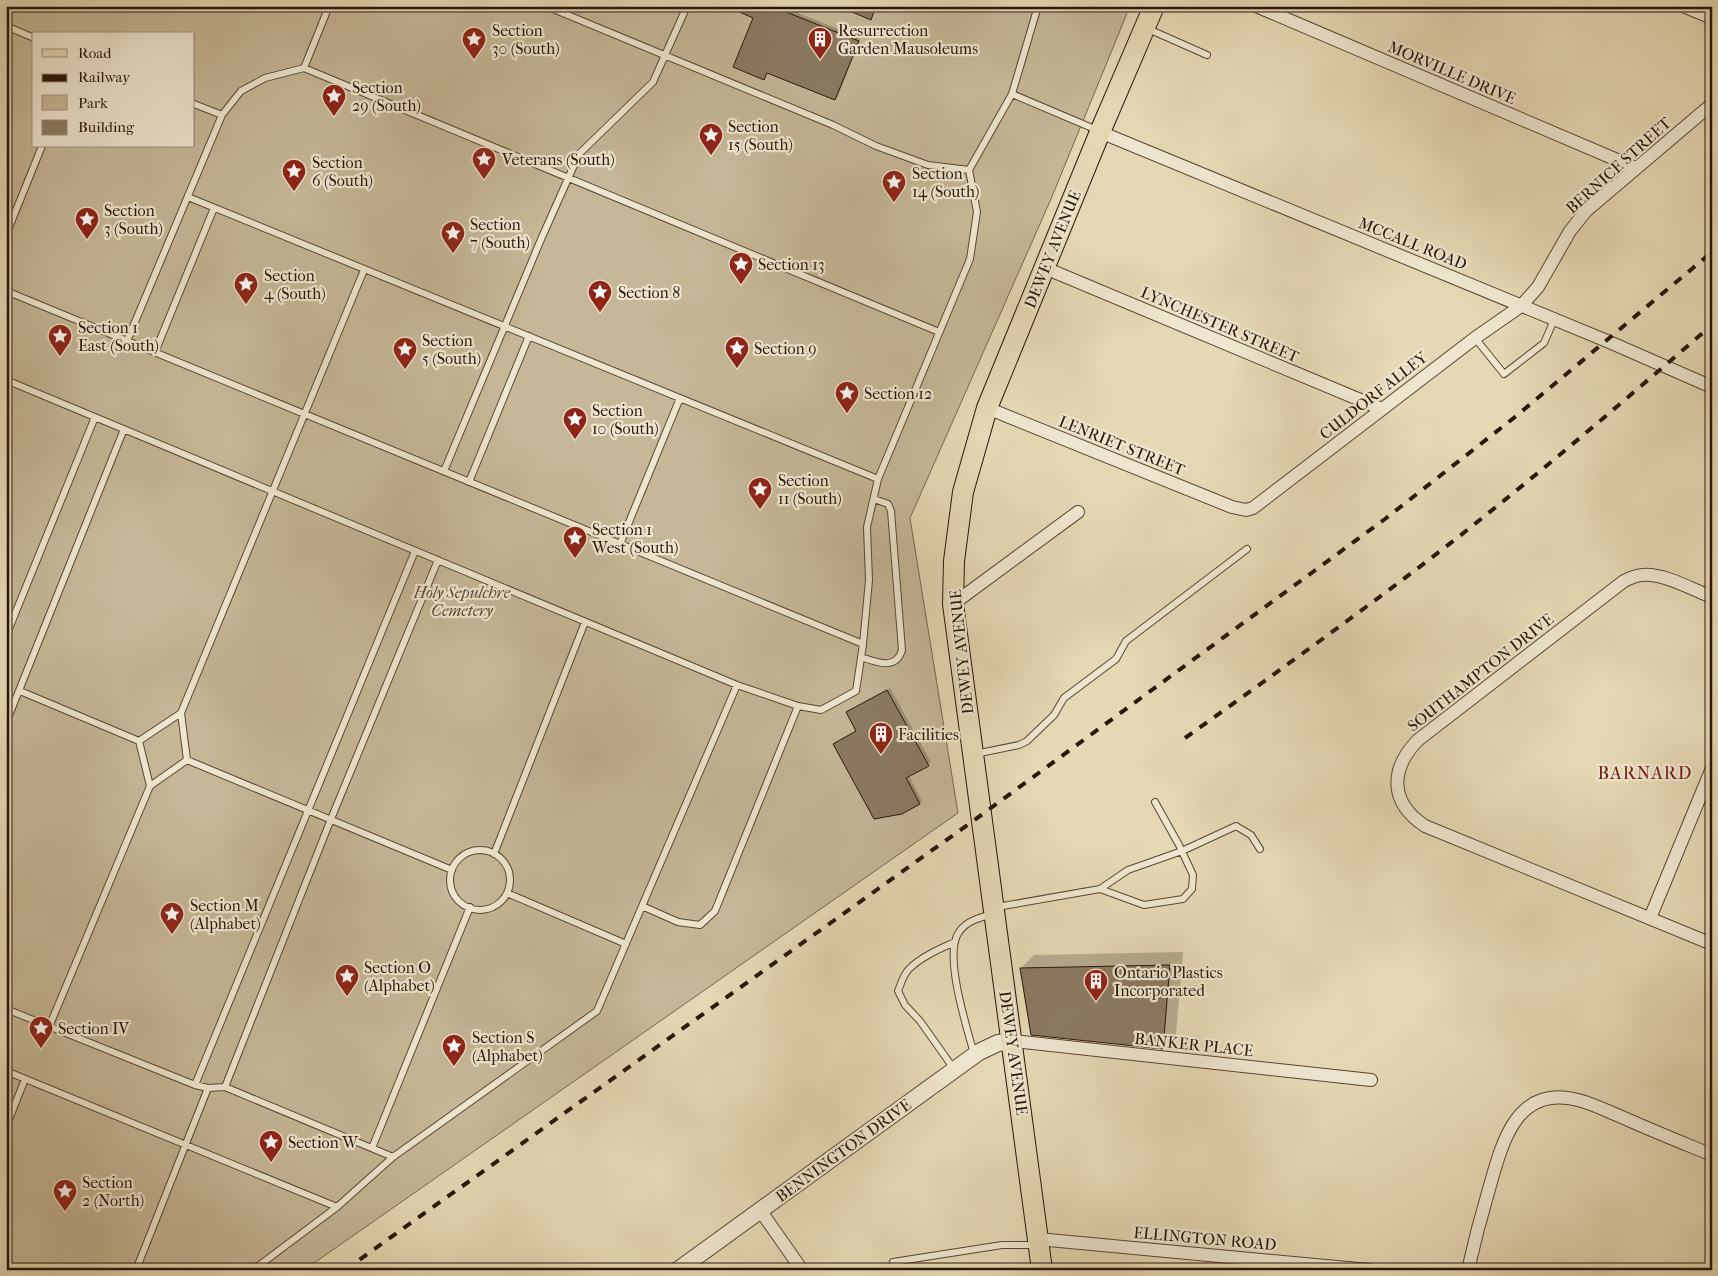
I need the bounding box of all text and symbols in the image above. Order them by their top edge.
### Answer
place label: Section 30 (South) [492,21,560,58]
place label: Resurrection Garden Mausoleums [838,21,978,58]
place icon: Section 30 (South) [461,26,487,60]
building icon: Resurrection Garden Mausoleums [807,26,833,60]
legend [32,32,195,148]
street label: MORVILLE DRIVE [1385,37,1519,108]
text: Road [78,44,112,62]
text: Railway [78,68,131,86]
place label: Section 29 (South) [352,78,421,115]
place icon: Section 29 (South) [321,83,347,117]
text: Park [78,94,108,112]
street label: BERNICE STREET [1562,113,1675,218]
place label: Section 15 (South) [728,117,793,154]
text: Building [78,118,135,136]
place icon: Section 15 (South) [698,122,724,156]
place icon: Veterans (South) [471,146,497,180]
place label: Veterans (South) [501,150,615,169]
place label: Section 6 (South) [312,153,373,190]
place icon: Section 6 (South) [281,158,307,192]
place label: Section 14 (South) [912,164,979,201]
place icon: Section 14 (South) [881,169,907,203]
street label: DEWEY AVENUE [1020,187,1085,311]
place label: Section 3 (South) [104,201,163,238]
place icon: Section 3 (South) [74,206,100,240]
street label: MCCALL ROAD [1356,213,1470,274]
place label: Section 7 (South) [470,215,530,252]
place icon: Section 7 (South) [440,220,466,254]
place icon: Section 13 [728,251,754,285]
place label: Section 13 [758,255,825,274]
place label: Section 4 (South) [264,266,326,303]
place icon: Section 4 (South) [233,271,259,305]
place icon: Section 8 [587,279,613,313]
place label: Section 8 [618,283,680,302]
street label: LYNCHESTER STREET [1138,283,1302,366]
place label: Section 1 East (South) [78,318,159,355]
place icon: Section 1 East (South) [47,323,73,357]
place label: Section 5 (South) [422,331,481,368]
place icon: Section 9 [724,335,750,369]
place icon: Section 5 (South) [392,336,418,370]
place label: Section 9 [754,339,817,358]
street label: CULDORF ALLEY [1316,347,1432,443]
place icon: Section 12 [834,380,860,414]
place label: Section 12 [864,384,932,403]
place label: Section 10 (South) [592,401,659,438]
place icon: Section 10 (South) [562,406,588,440]
street label: LENRIET STREET [1056,411,1188,480]
place label: Section 11 (South) [778,471,842,508]
place icon: Section 11 (South) [747,476,773,510]
place label: Section 1 West (South) [591,520,678,557]
place icon: Section 1 West (South) [562,525,588,559]
park label: Holy Sepulchre Cemetery [413,583,511,620]
street label: DEWEY AVENUE [945,588,978,715]
street label: SOUTHAMPTON DRIVE [1403,609,1557,735]
building icon: Facilities [868,721,894,755]
place label: Facilities [898,725,959,744]
district label: BARNARD [1597,763,1693,784]
place label: Section M (Alphabet) [190,896,261,933]
place icon: Section M (Alphabet) [159,901,185,935]
place label: Section O (Alphabet) [364,958,435,995]
place icon: Section O (Alphabet) [334,963,360,997]
place label: Ontario Plastics Incorporated [1114,963,1223,1000]
building icon: Ontario Plastics Incorporated [1083,968,1109,1002]
street label: DEWEY AVENUE [995,990,1032,1117]
place icon: Section IV [28,1015,54,1049]
place label: Section IV [58,1019,130,1038]
place label: Section S (Alphabet) [472,1028,543,1065]
street label: BANKER PLACE [1134,1029,1255,1060]
place icon: Section S (Alphabet) [441,1033,467,1067]
street label: BENNINGTON DRIVE [772,1095,915,1206]
place icon: Section W [258,1129,284,1163]
place label: Section W [288,1133,359,1152]
place label: Section 2 (North) [82,1173,144,1210]
place icon: Section 2 (North) [52,1178,78,1212]
street label: ELLINGTON ROAD [1133,1223,1277,1254]

